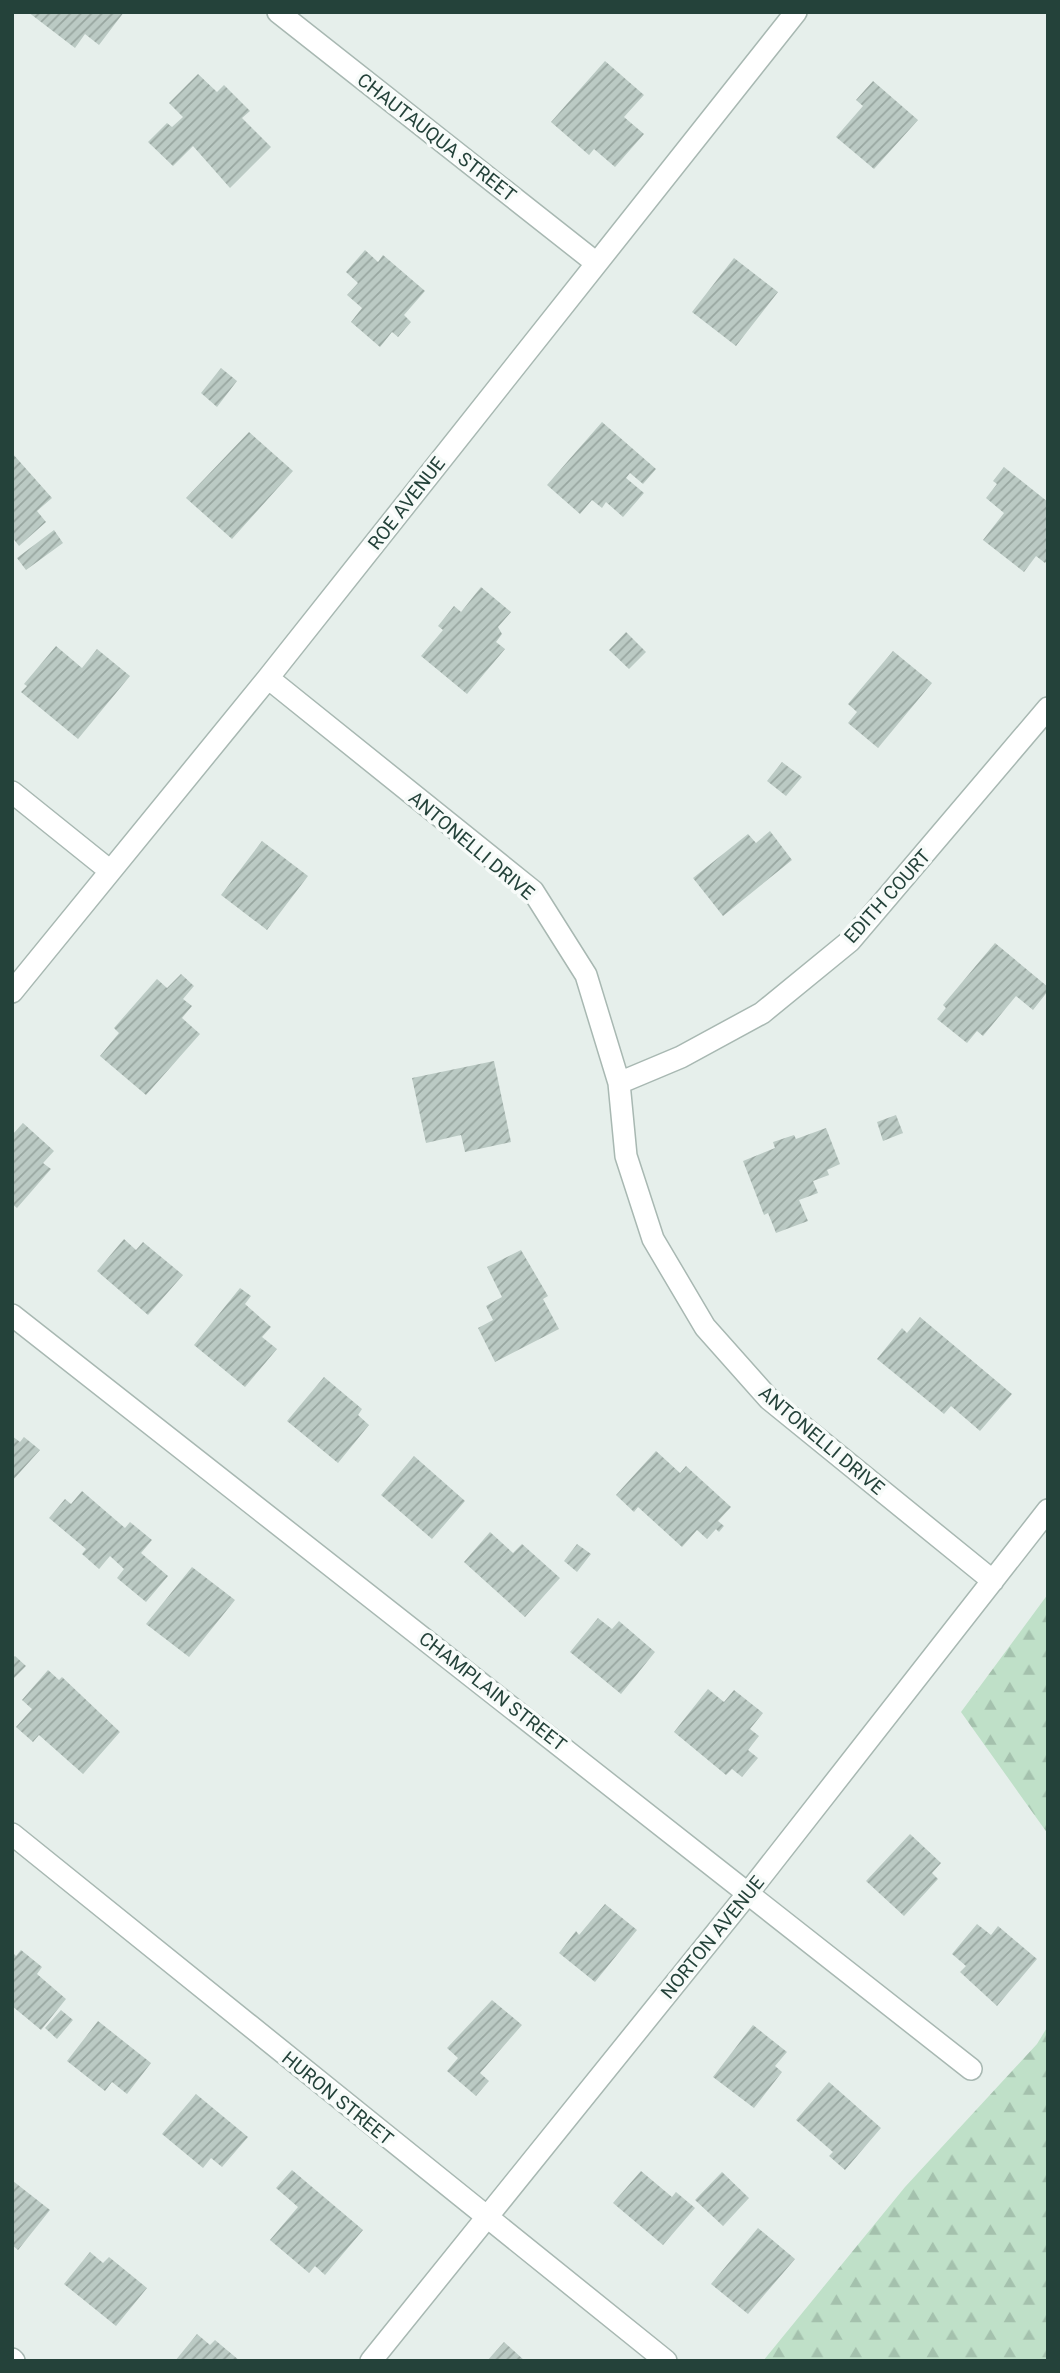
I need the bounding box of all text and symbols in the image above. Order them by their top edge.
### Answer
street label: CHAUTAUQUA STREET [353,68,521,207]
street label: ROE AVENUE [363,452,450,554]
street label: ANTONELLI DRIVE [404,786,539,905]
street label: EDITH COURT [839,845,935,948]
street label: ANTONELLI DRIVE [754,1381,889,1500]
street label: CHAMPLAIN STREET [414,1627,571,1756]
street label: NORTON AVENUE [656,1871,769,2003]
street label: HURON STREET [277,2047,398,2150]

